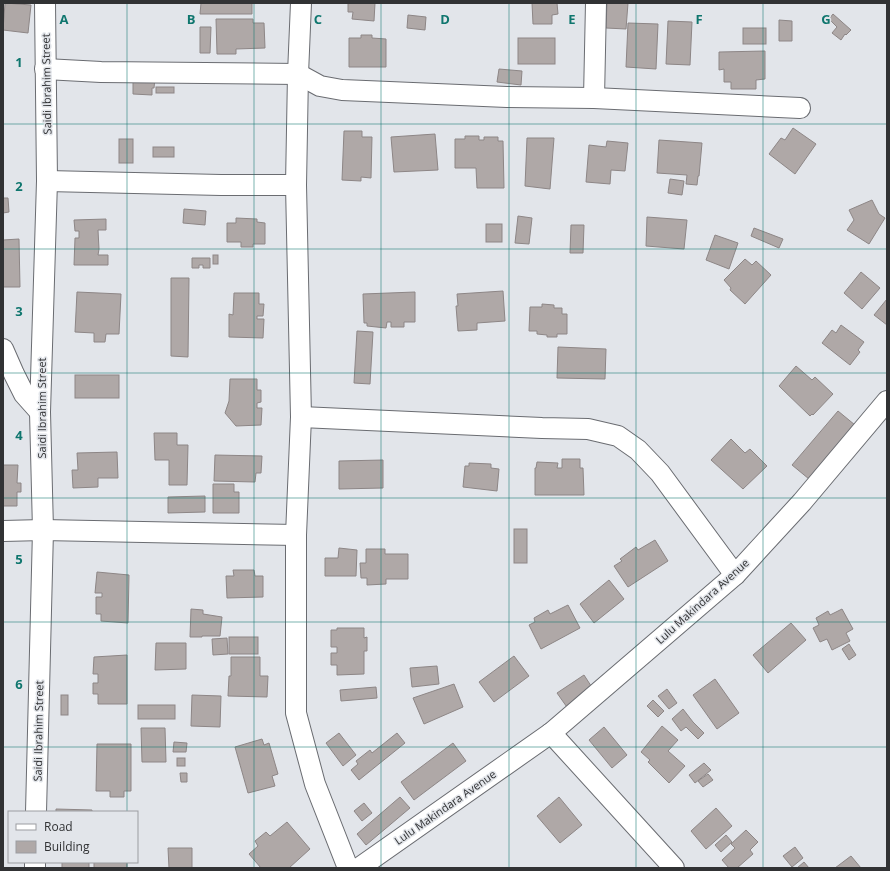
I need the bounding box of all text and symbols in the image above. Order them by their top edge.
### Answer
text: A [60,10,69,28]
text: B [187,10,196,28]
text: C [314,10,322,28]
text: D [440,10,450,28]
text: E [568,10,576,28]
text: F [695,10,703,28]
text: G [821,10,831,28]
street label: Saidi Ibrahim Street [38,33,54,135]
text: 1 [15,53,23,71]
text: 2 [15,177,23,195]
text: 3 [15,302,23,320]
street label: Saidi Ibrahim Street [34,357,49,458]
text: 4 [15,426,23,444]
text: 5 [15,550,23,568]
street label: Lulu Makindara Avenue [652,555,752,647]
text: 6 [15,675,23,693]
street label: Saidi Ibrahim Street [30,680,46,782]
street label: Lulu Makindara Avenue [391,766,499,848]
legend [8,811,138,863]
text: Road [44,818,73,835]
text: Building [44,838,90,855]

